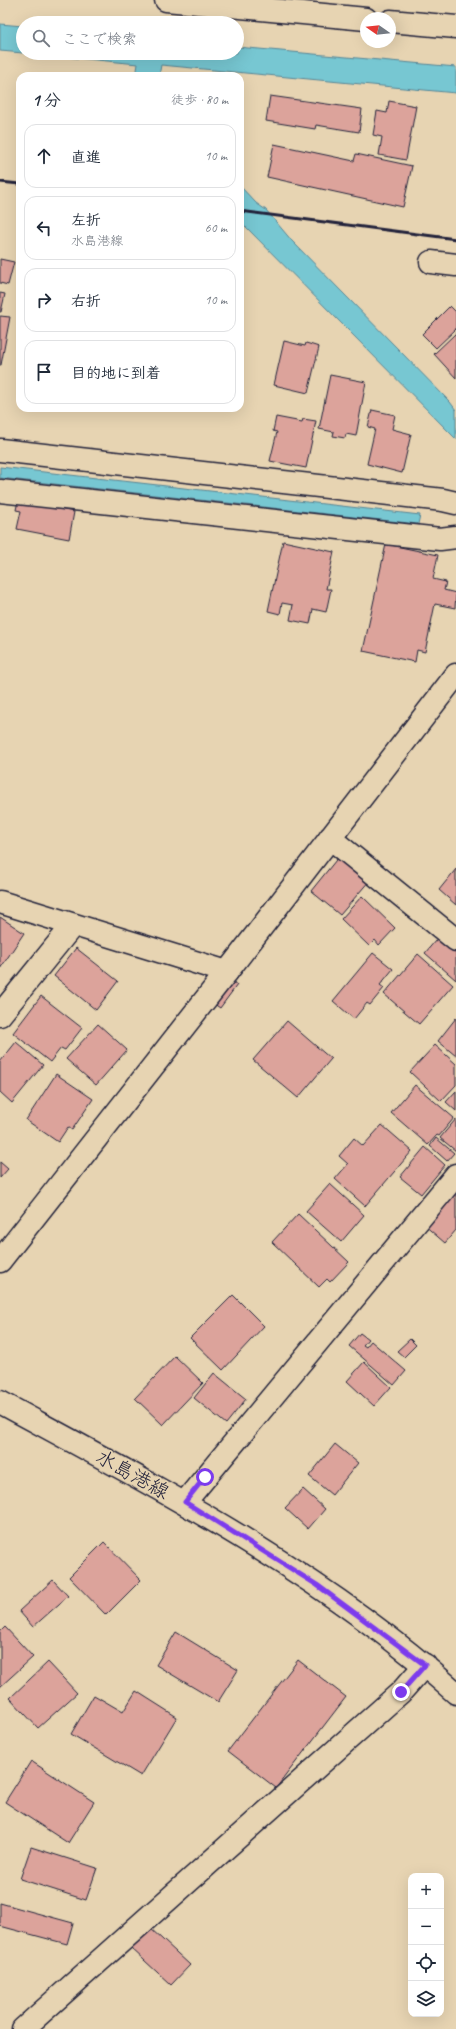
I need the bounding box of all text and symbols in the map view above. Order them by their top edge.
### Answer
north arrow [360,12,396,48]
search box [16,16,244,60]
icon: search [30,27,52,49]
text: ここで検索 [62,30,137,49]
text: 1 分 [32,90,61,111]
text: 徒歩 · 80 m [171,92,228,108]
icon: ahead [33,145,55,167]
text: 直進 [71,148,101,167]
text: 10 m [205,148,227,164]
text: 左折 [71,211,101,230]
icon: left [33,217,55,239]
text: 60 m [205,220,227,236]
text: 水島港線 [71,233,123,249]
icon: right [33,289,55,311]
text: 右折 [71,292,101,311]
text: 10 m [205,292,227,308]
icon: arrive [33,361,55,383]
text: 目的地に到着 [71,364,161,383]
street label: 水島港線 [92,1444,174,1505]
route start [196,1468,214,1486]
route end [392,1683,410,1701]
map controls [408,1873,444,2017]
button: + [408,1873,444,1909]
button: − [408,1909,444,1945]
button: locate [408,1945,444,1981]
button: layers [408,1981,444,2017]

